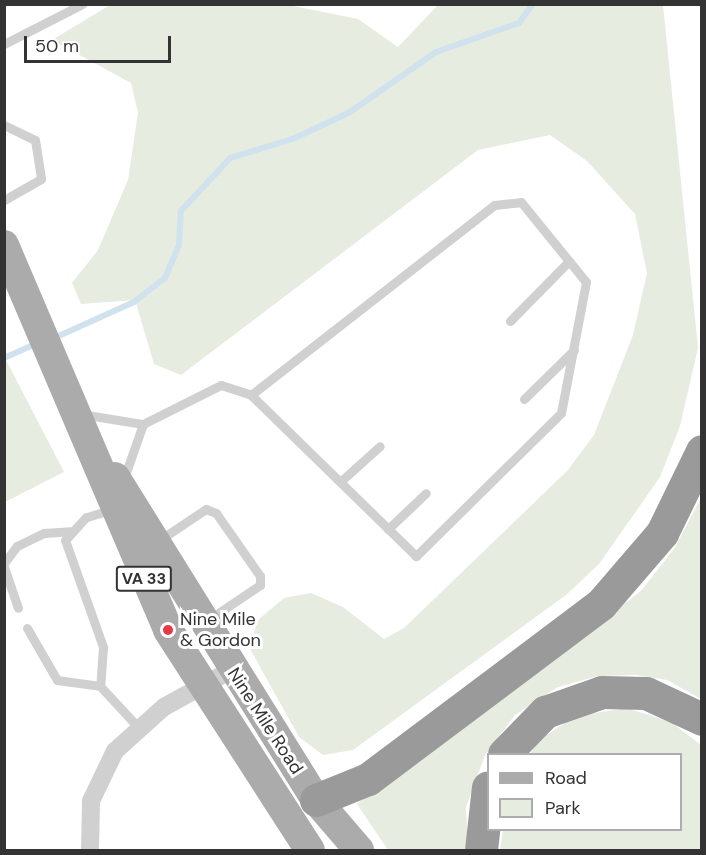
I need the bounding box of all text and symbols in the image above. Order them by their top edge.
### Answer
scale bar [27,24,174,62]
text: 50 m [35,34,79,58]
road number: VA 33 [116,566,172,592]
place label: Nine Mile & Gordon [180,609,261,652]
marker: Nine Mile & Gordon [161,623,175,637]
street label: Nine Mile Road [223,664,307,778]
legend [487,753,682,831]
text: Road [545,766,587,790]
text: Park [545,796,581,820]

